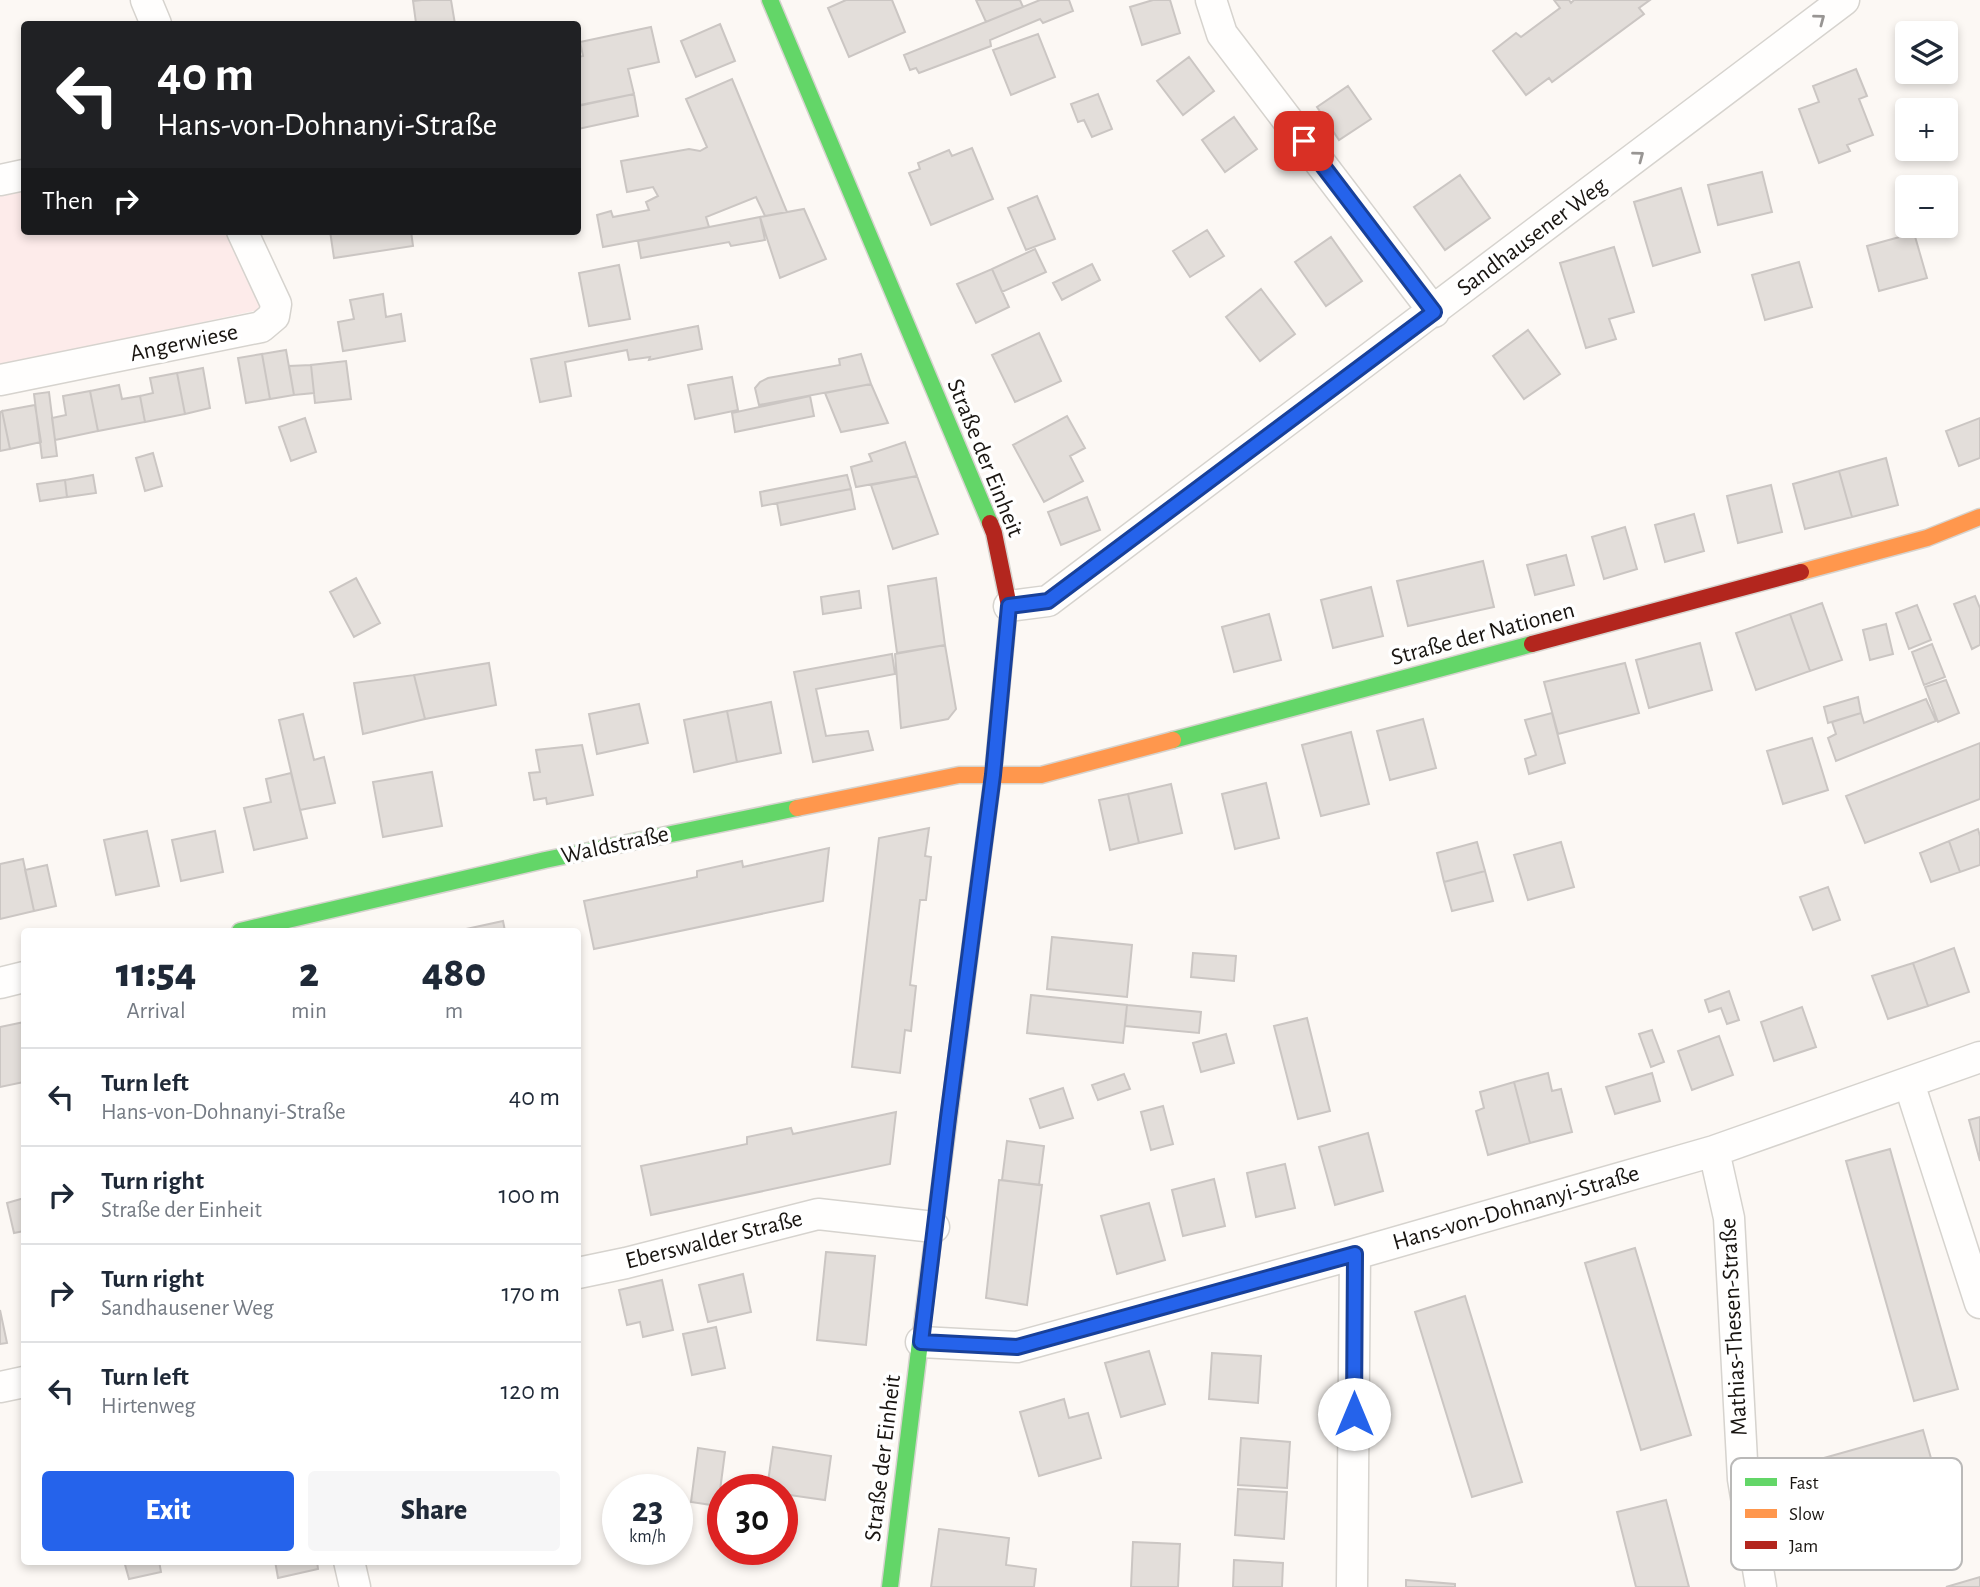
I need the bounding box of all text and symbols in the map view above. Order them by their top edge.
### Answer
one-way arrow [1812,14,1825,27]
map controls [1895,21,1958,238]
button: layers [1895,21,1958,84]
icon: left [42,49,133,140]
text: 40 m [157,51,254,100]
button: + [1895,98,1958,161]
text: Hans-von-Dohnanyi-Straße [157,109,497,141]
pin [1274,111,1334,171]
icon: arrive [1285,122,1323,160]
one-way arrow [1631,152,1643,165]
street label: Sandhausener Weg [1453,173,1611,301]
button: − [1895,175,1958,238]
icon: right [107,182,145,220]
text: Then [42,188,93,214]
street label: Angerwiese [128,320,240,366]
street label: Straße der Einheit [942,376,1028,541]
street label: Straße der Nationen [1389,598,1577,670]
street label: Waldstraße [559,822,671,868]
text: 11:54 [116,952,196,994]
text: 2 [299,952,319,994]
text: 480 [422,952,486,994]
text: Arrival [126,1000,186,1023]
text: min [291,1000,327,1023]
text: m [445,1000,463,1023]
text: Turn left [101,1070,189,1096]
icon: left [42,1078,80,1116]
text: 40 m [509,1084,560,1110]
text: Hans-von-Dohnanyi-Straße [101,1101,346,1124]
street label: Hans-von-Dohnanyi-Straße [1390,1161,1642,1255]
text: Turn right [101,1168,204,1194]
icon: right [42,1176,80,1214]
text: 100 m [499,1182,560,1208]
text: Straße der Einheit [101,1199,262,1222]
street label: Eberswalder Straße [623,1206,805,1274]
street label: Mathias-Thesen-Straße [1716,1217,1752,1437]
text: Turn right [101,1266,204,1292]
icon: right [42,1274,80,1312]
text: 170 m [501,1280,560,1306]
text: Sandhausener Weg [101,1297,274,1320]
text: Turn left [101,1364,189,1390]
icon: left [42,1372,80,1410]
street label: Straße der Einheit [861,1373,905,1543]
position arrow [1317,1377,1391,1451]
text: 120 m [500,1378,560,1404]
text: Hirtenweg [101,1395,196,1418]
legend [1731,1458,1962,1570]
button: Exit [42,1471,294,1551]
button: Share [308,1471,560,1551]
speed limit sign: 30 [707,1474,798,1565]
text: Fast [1789,1474,1819,1493]
text: 23 [632,1493,663,1528]
text: Slow [1789,1505,1825,1524]
text: km/h [629,1528,666,1546]
text: Jam [1789,1537,1818,1556]

